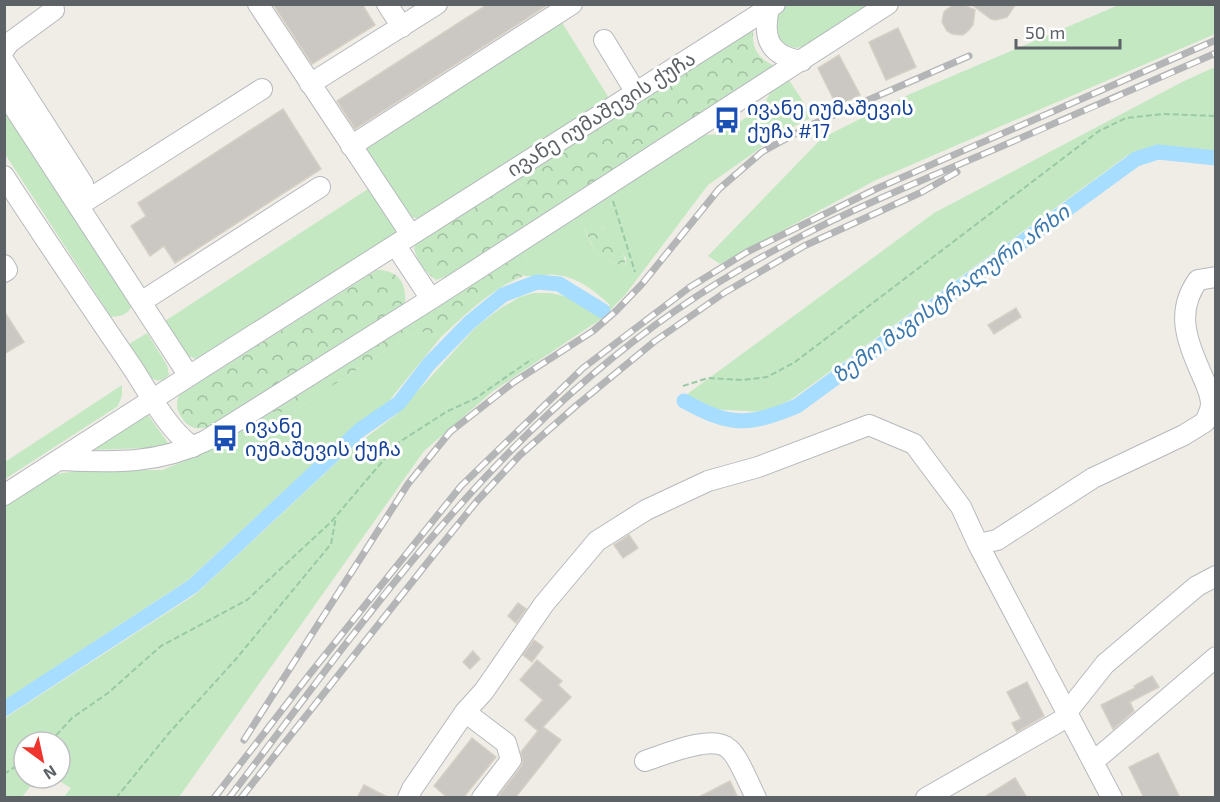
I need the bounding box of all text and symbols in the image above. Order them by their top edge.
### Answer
scale bar [1016,12,1120,50]
text: 50 m [1025,21,1065,43]
street label: ივანე იუმაშევის ქუჩა [502,45,700,182]
place label: ივანე იუმაშევის ქუჩა #17 [747,95,914,143]
bus stop icon: ივანე იუმაშევის ქუჩა #17 [712,105,742,135]
water label: ზემო მაგისტრალური არხი [827,198,1075,389]
place label: ივანე იუმაშევის ქუჩა [245,413,401,461]
bus stop icon: ივანე იუმაშევის ქუჩა [210,423,240,453]
north arrow [12,730,72,790]
text: N [40,762,60,784]

